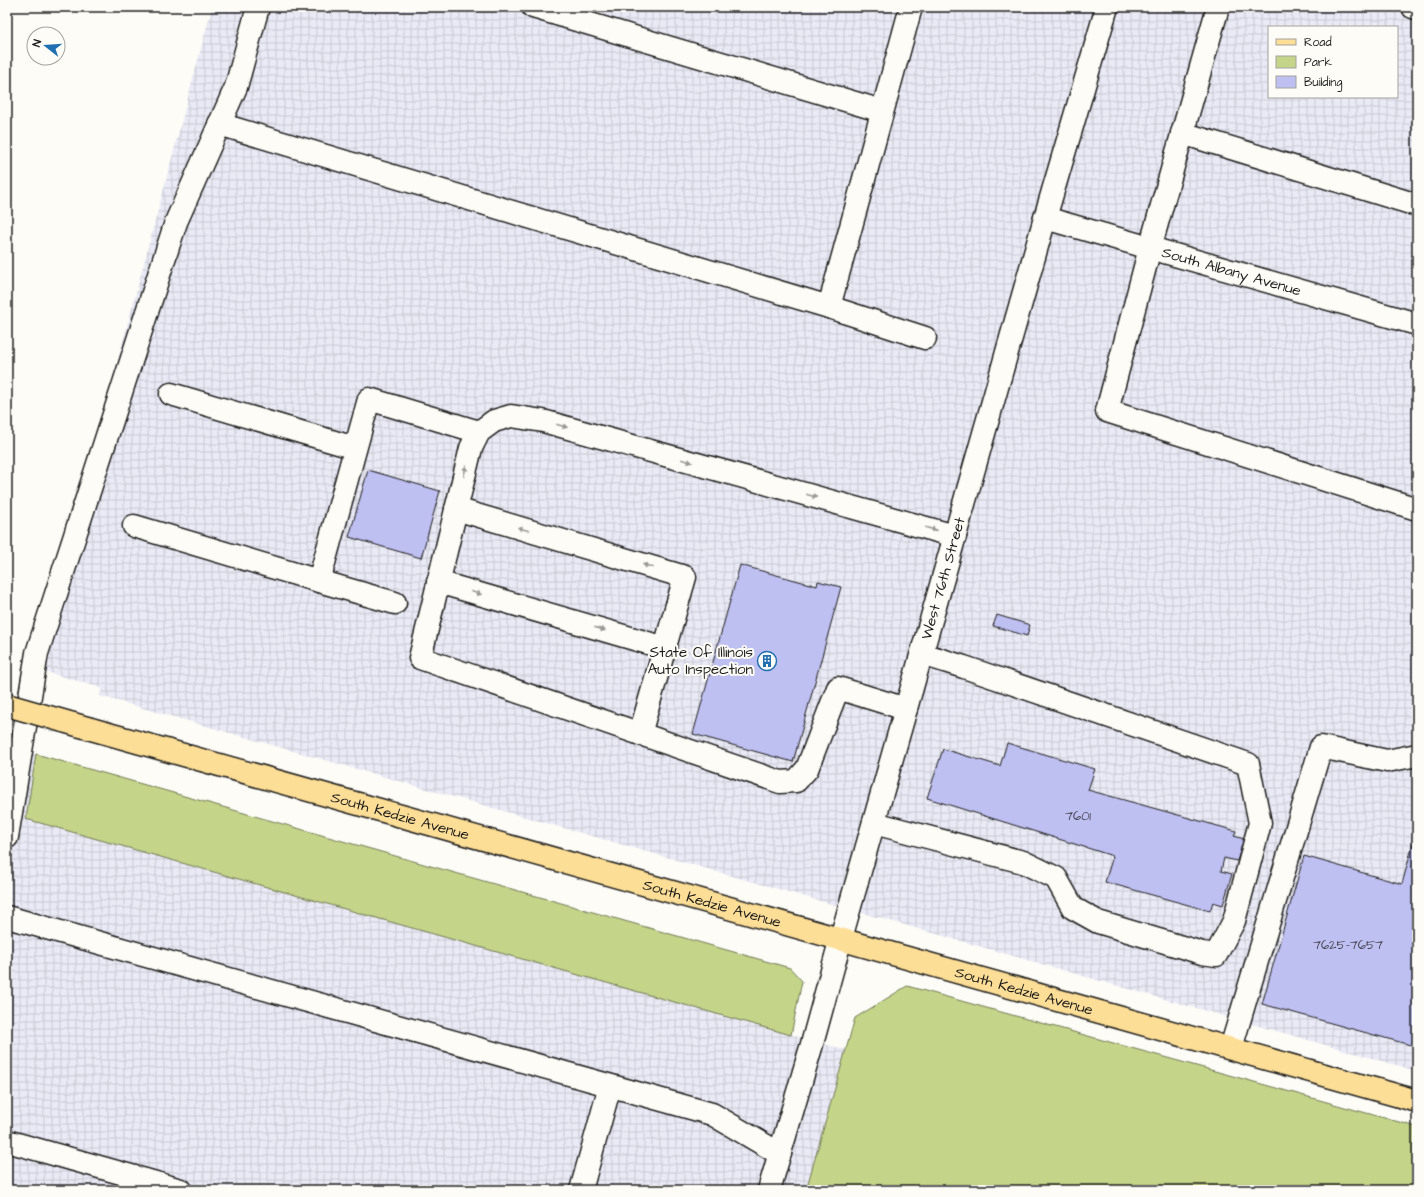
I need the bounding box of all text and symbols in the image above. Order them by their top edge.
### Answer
north arrow [26,26,66,66]
legend [1268,26,1398,98]
text: Road [1304,34,1332,51]
text: N [29,38,45,49]
text: Park [1304,54,1332,71]
text: Building [1304,74,1342,92]
street label: South Albany Avenue [1159,242,1303,301]
one-way arrow [556,423,568,429]
one-way arrow [681,458,693,464]
one-way arrow [462,464,468,476]
one-way arrow [807,493,819,499]
street label: West 76th Street [916,515,971,642]
one-way arrow [517,526,529,532]
one-way arrow [926,526,938,532]
one-way arrow [642,563,654,569]
one-way arrow [470,590,482,596]
one-way arrow [595,626,607,632]
place label: State Of Illinois Auto Inspection [648,642,753,680]
building icon: State Of Illinois Auto Inspection [756,650,778,672]
street label: South Kedzie Avenue [328,787,472,846]
house number: 7601 [1065,807,1091,825]
street label: South Kedzie Avenue [640,874,783,933]
house number: 7625-7657 [1313,936,1383,954]
street label: South Kedzie Avenue [952,962,1095,1021]

